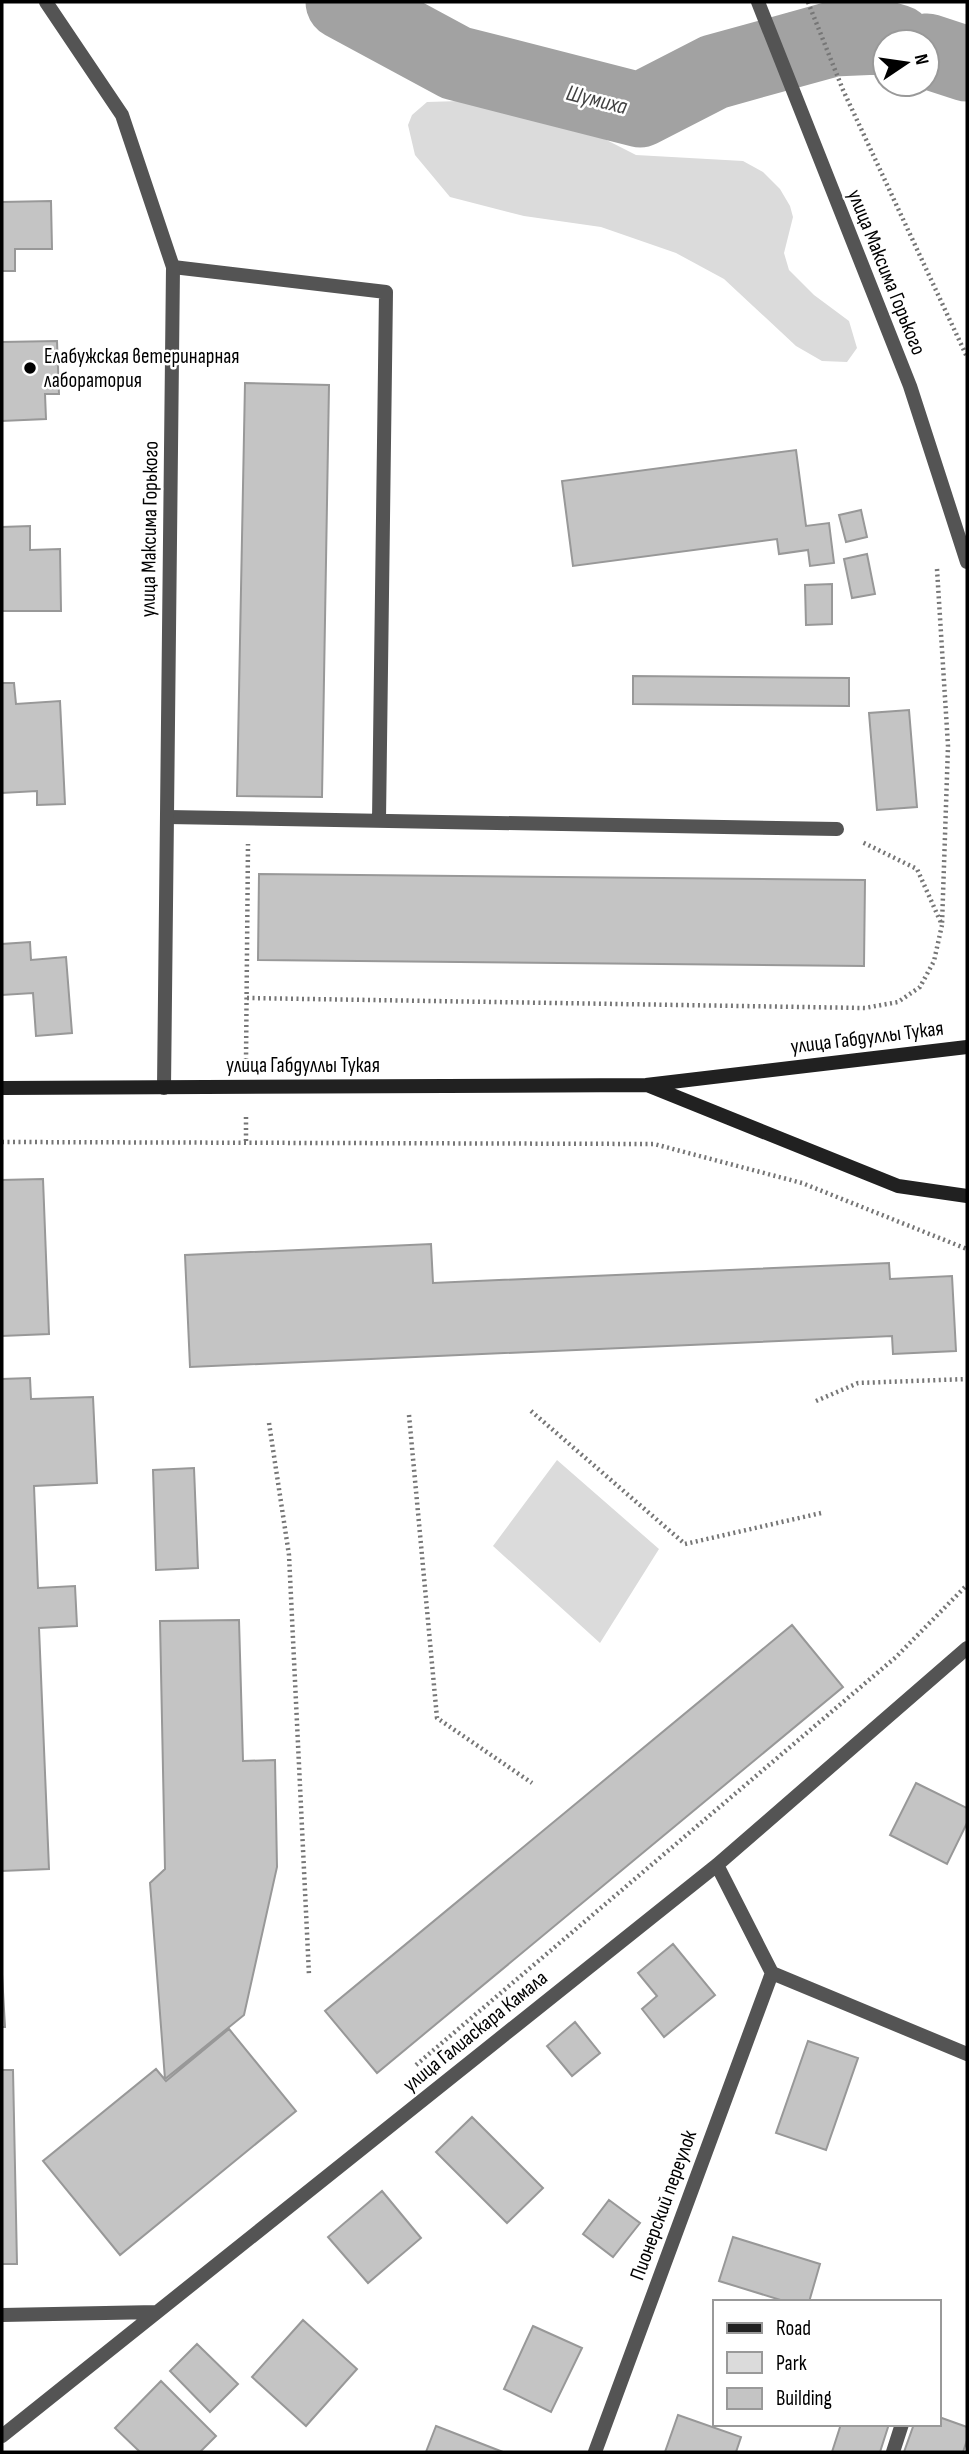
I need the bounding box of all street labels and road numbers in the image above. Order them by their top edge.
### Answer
street label: улица Максима Горького [842,186,931,359]
street label: улица Максима Горького [135,441,164,617]
street label: улица Габдуллы Тукая [789,1016,945,1059]
street label: улица Габдуллы Тукая [226,1053,380,1078]
street label: улица Галиаскара Камала [398,1965,553,2097]
street label: Пионерский переулок [625,2127,702,2284]

